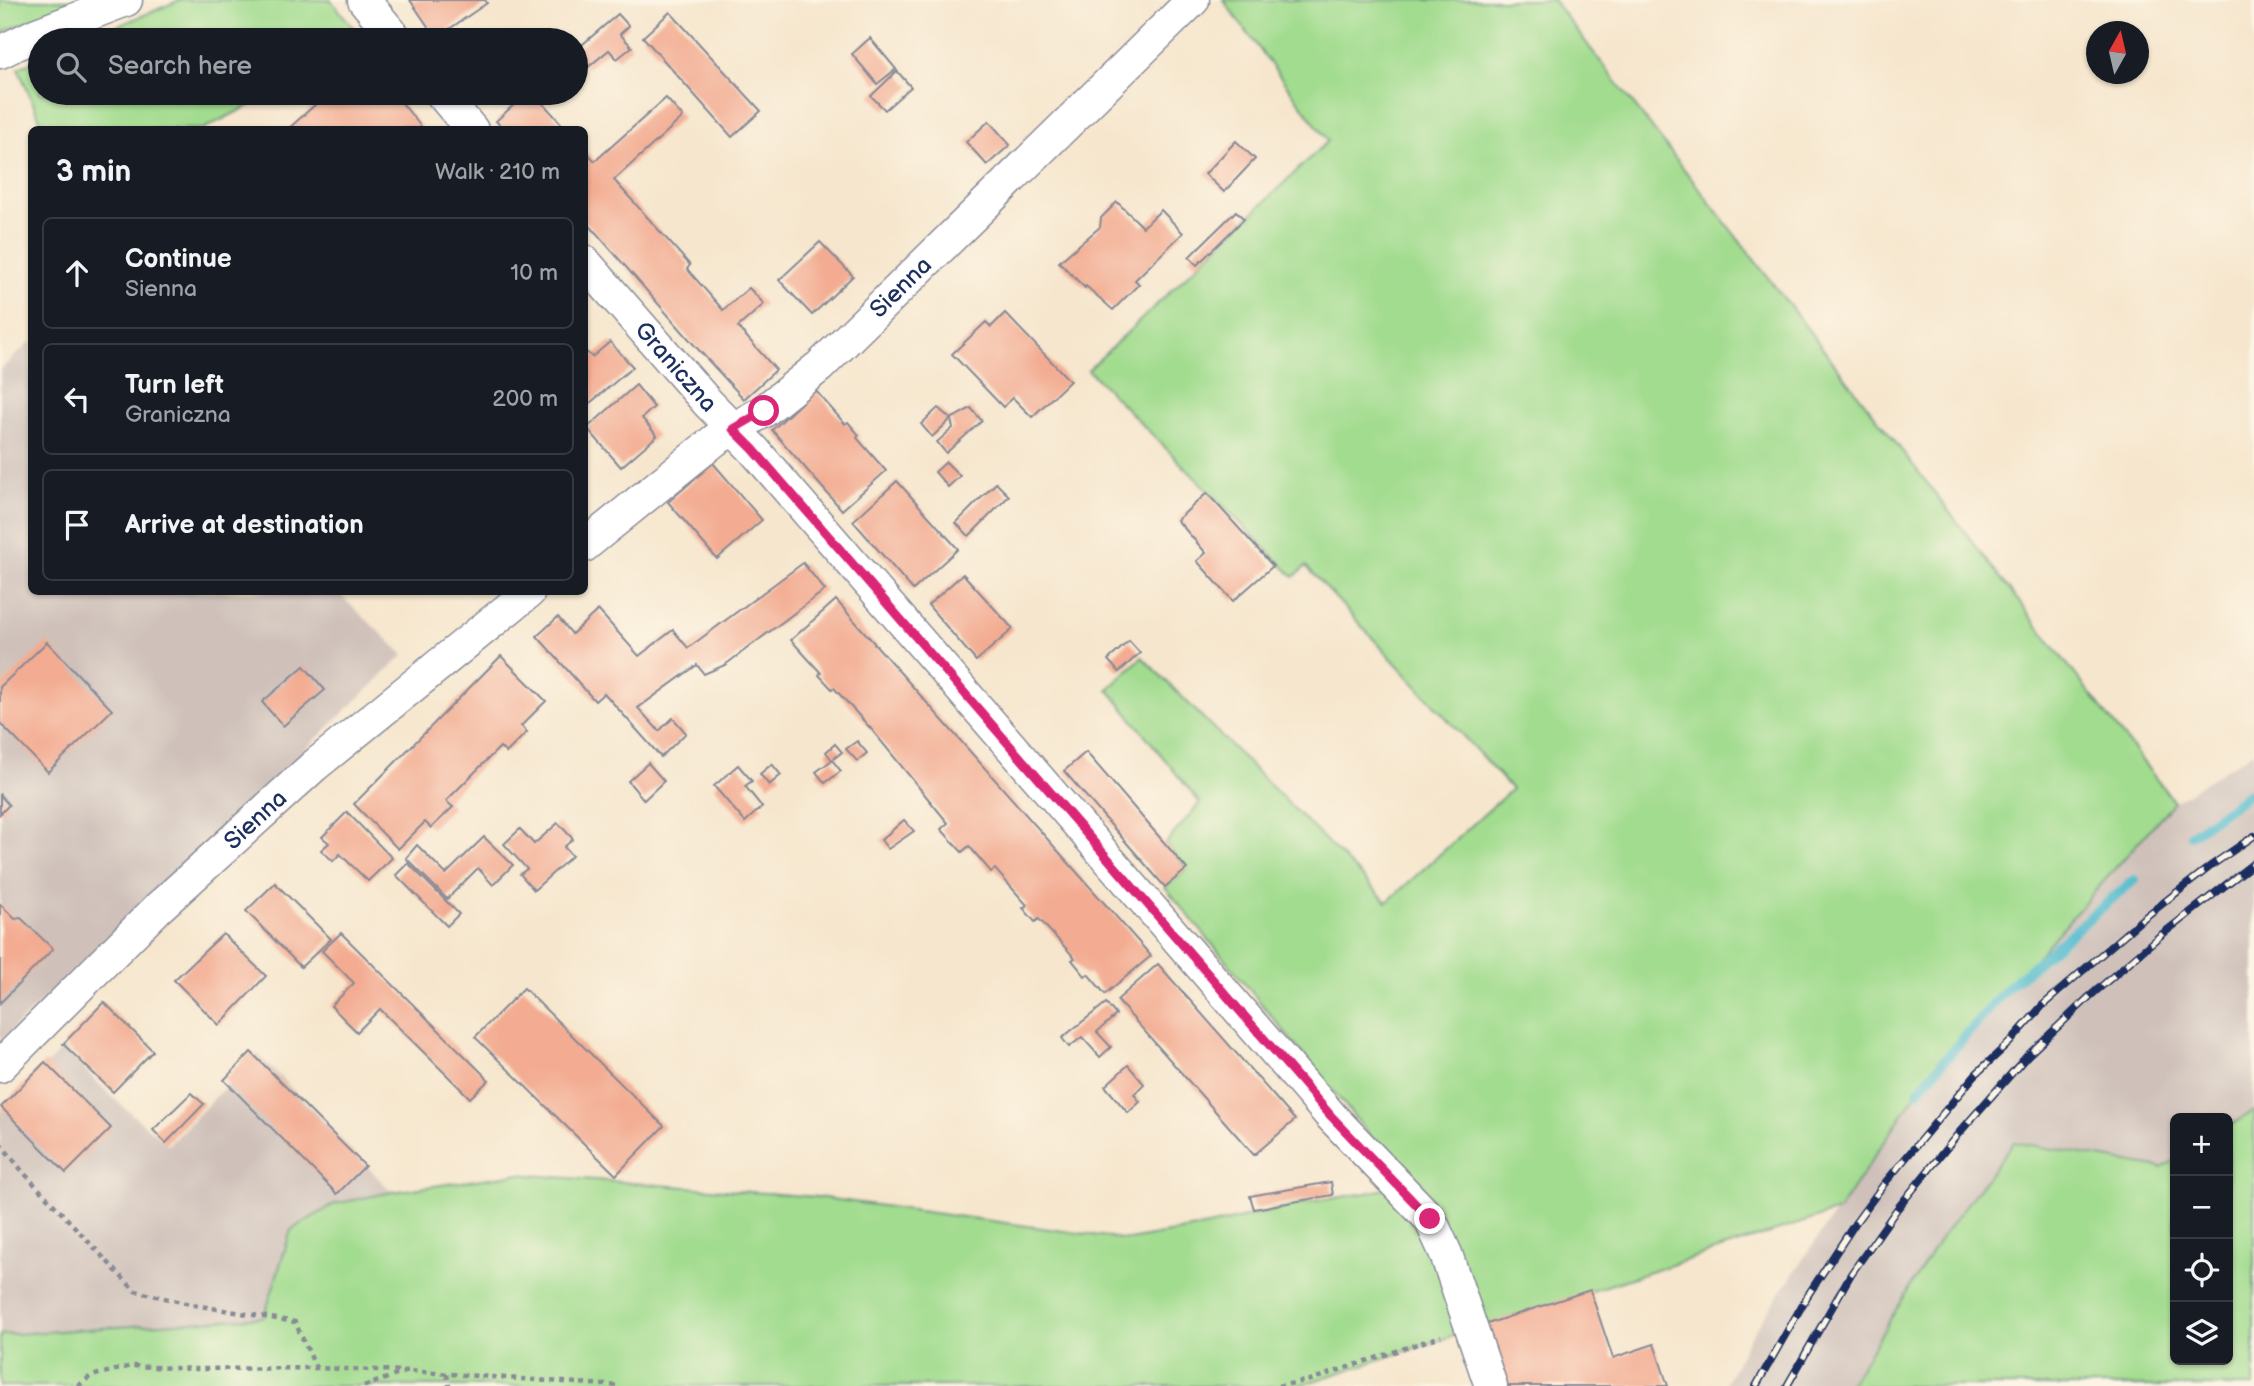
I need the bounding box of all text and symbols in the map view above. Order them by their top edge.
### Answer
north arrow [2086,21,2149,84]
search box [28,28,588,105]
icon: search [52,48,90,86]
text: Search here [108,51,252,82]
text: 3 min [56,154,131,190]
text: Walk · 210 m [435,158,560,186]
text: Continue [125,244,232,275]
street label: Sienna [864,251,938,324]
icon: ahead [58,254,96,292]
text: 10 m [510,259,558,287]
text: Sienna [125,275,197,303]
street label: Graniczna [628,316,723,418]
text: Turn left [125,370,224,401]
icon: left [58,380,96,418]
text: 200 m [492,385,558,413]
route start [748,395,779,426]
text: Graniczna [125,401,231,429]
icon: arrive [58,506,96,544]
text: Arrive at destination [125,510,364,541]
street label: Sienna [218,784,293,856]
map controls [2170,1113,2233,1365]
button: + [2170,1113,2233,1176]
button: − [2170,1176,2233,1239]
route end [1414,1203,1445,1234]
button: locate [2170,1239,2233,1302]
button: layers [2170,1302,2233,1365]

